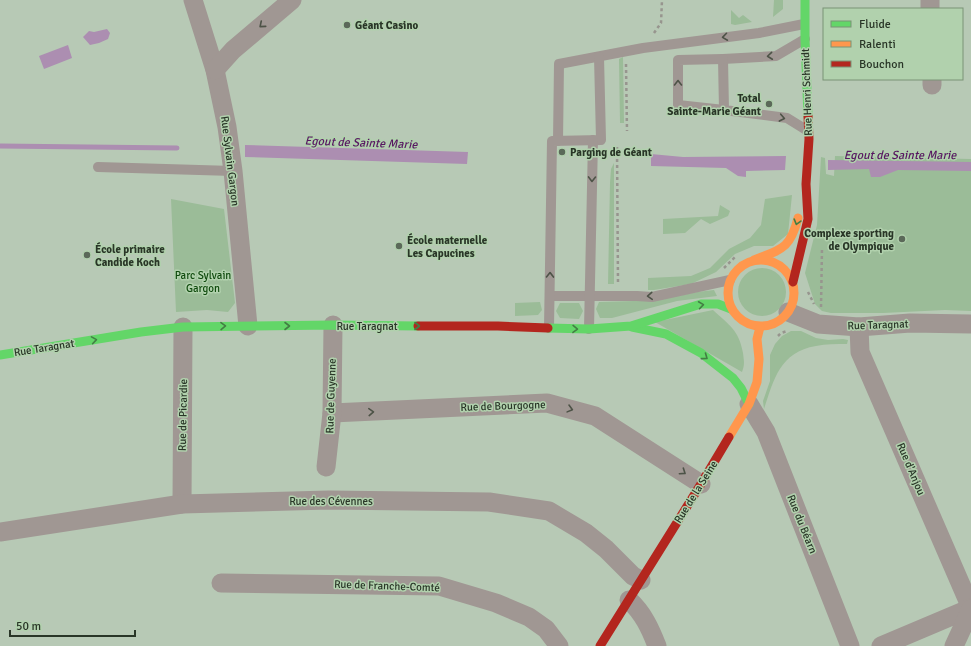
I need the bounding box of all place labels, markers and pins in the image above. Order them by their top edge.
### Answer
place label: Géant Casino [355,19,418,32]
marker: Géant Casino [342,20,352,30]
place label: Total Sainte-Marie Géant [667,92,762,118]
marker: Total Sainte-Marie Géant [764,99,774,109]
place label: Parging de Géant [570,146,652,159]
marker: Parging de Géant [557,147,567,157]
place label: Complexe sporting de Olympique [804,227,895,253]
place label: École maternelle Les Capucines [407,233,488,260]
marker: Complexe sporting de Olympique [897,234,907,244]
marker: École maternelle Les Capucines [394,241,404,251]
place label: École primaire Candide Koch [95,242,165,269]
marker: École primaire Candide Koch [82,250,92,260]

